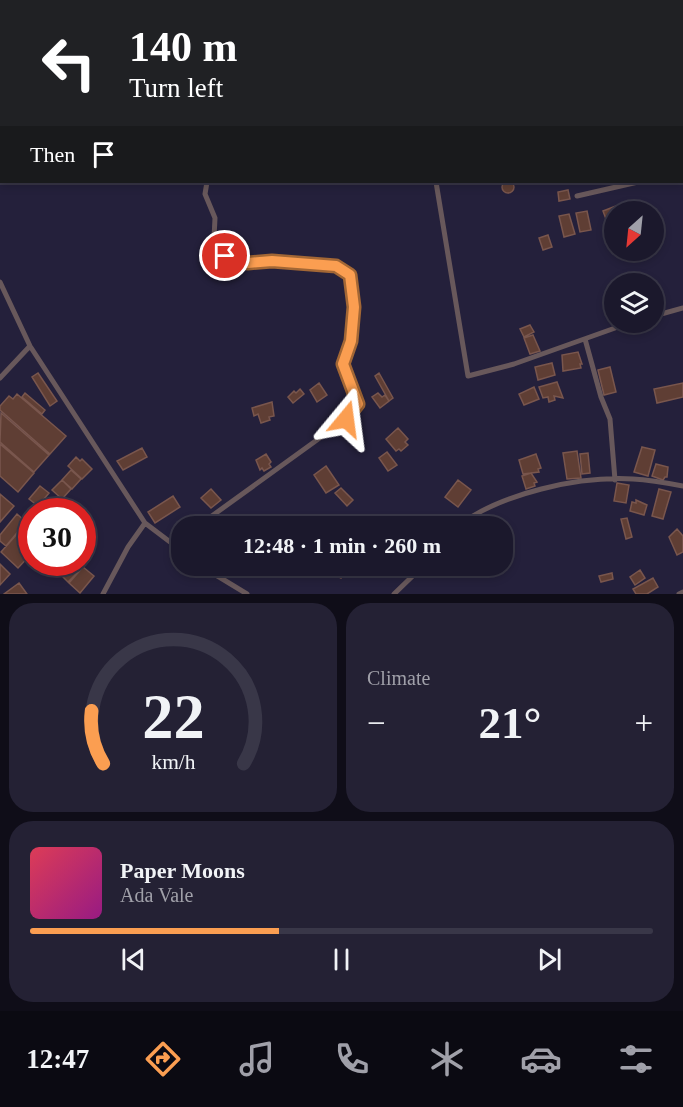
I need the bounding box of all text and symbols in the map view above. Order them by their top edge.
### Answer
icon: left [30,24,108,102]
text: 140 m [129,24,238,70]
text: Turn left [129,73,223,103]
icon: arrive [87,138,120,171]
text: Then [30,142,75,167]
north arrow [604,201,664,261]
map controls [604,201,664,333]
pin [199,230,250,281]
icon: arrive [208,239,241,272]
button: layers [604,273,664,333]
position arrow [314,387,378,451]
speed limit sign: 30 [18,498,96,576]
text: 12:48 · 1 min · 260 m [243,533,441,558]
text: Climate [367,667,430,689]
text: 22 [142,682,204,751]
text: 21° [479,698,542,748]
text: − [367,705,386,741]
text: + [634,705,653,741]
text: km/h [151,751,195,775]
text: Paper Moons [120,858,245,883]
text: Ada Vale [120,884,194,906]
icon: previous [117,943,150,976]
icon: pause [325,943,358,976]
icon: next [533,943,566,976]
icon: directions [142,1038,184,1080]
icon: music [236,1038,278,1080]
icon: phone [331,1038,373,1080]
icon: climate [426,1038,468,1080]
icon: car [520,1038,562,1080]
icon: filters [615,1038,657,1080]
text: 12:47 [26,1044,89,1074]

